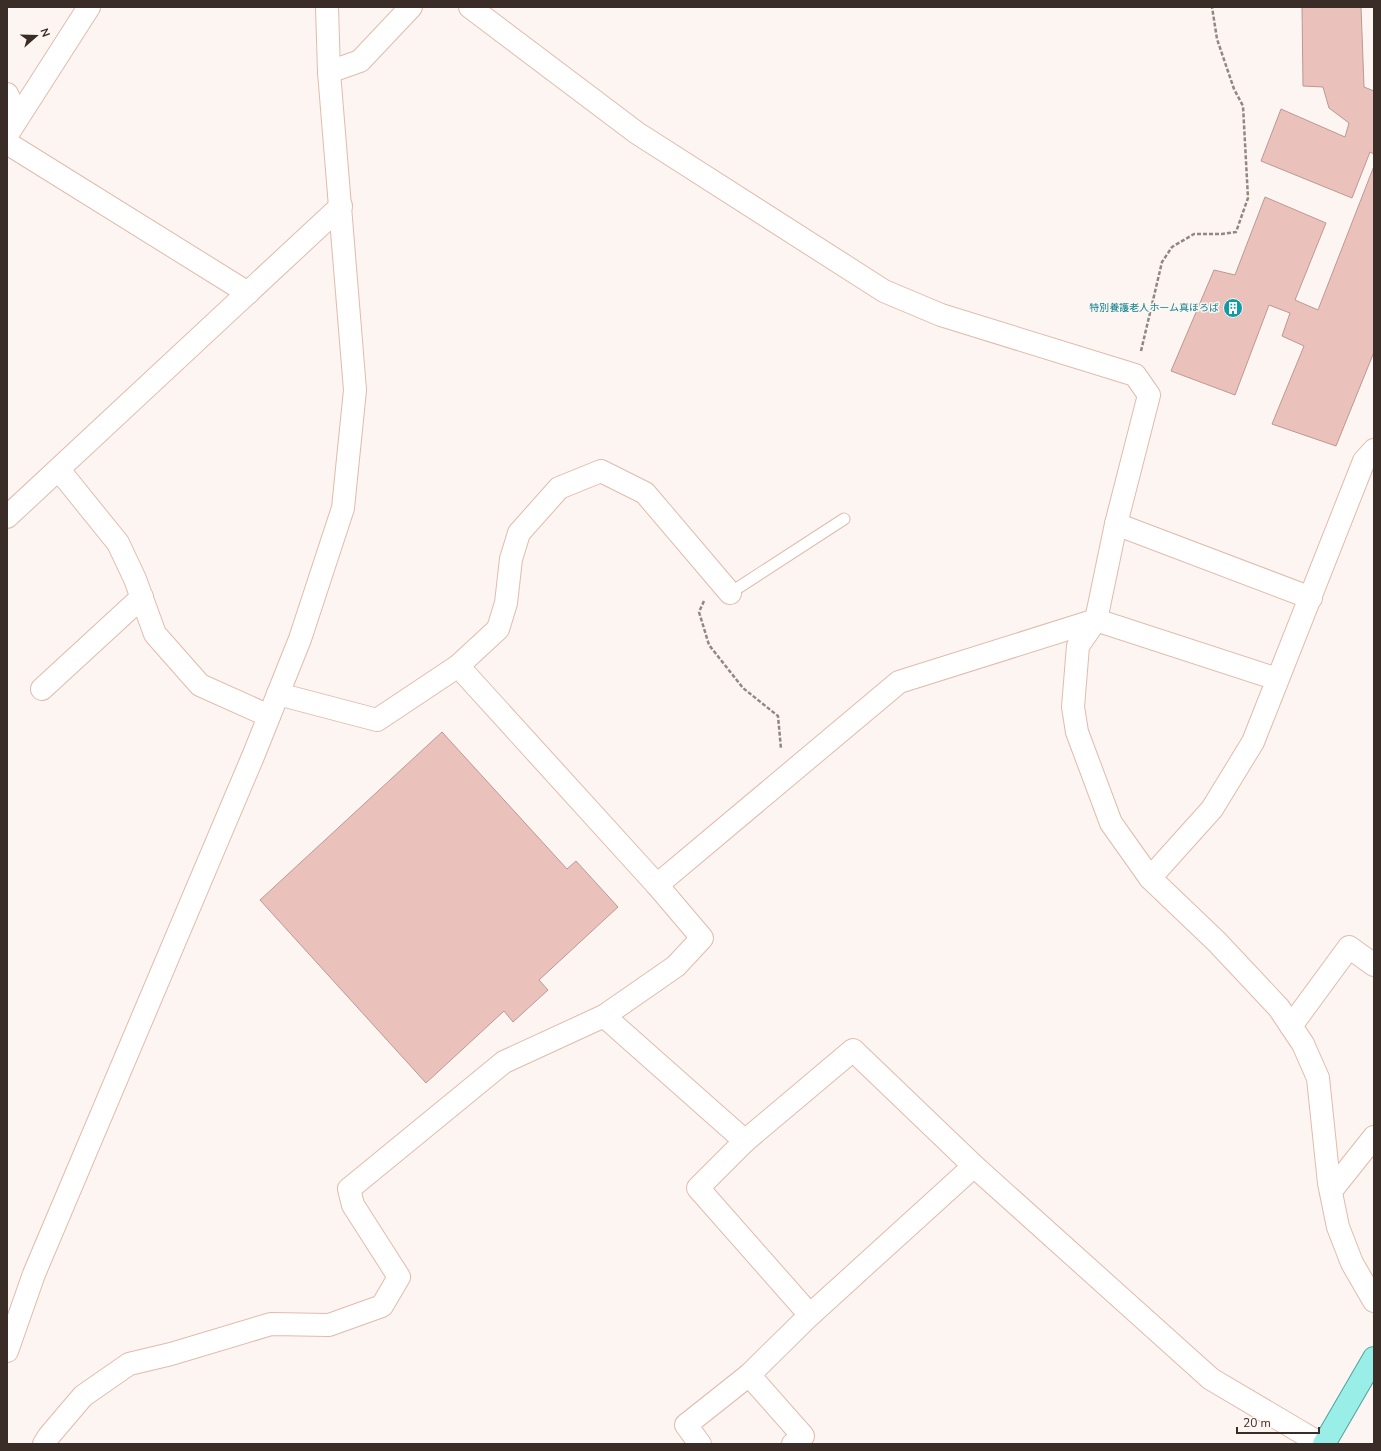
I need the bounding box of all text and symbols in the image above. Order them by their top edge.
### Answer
north arrow [16,16,56,56]
text: N [36,26,53,39]
building icon: 特別養護老人ホーム真ほろば [1222,297,1244,319]
place label: 特別養護老人ホーム真ほろば [1089,301,1219,315]
scale bar [1237,1409,1319,1435]
text: 20 m [1243,1415,1271,1431]

